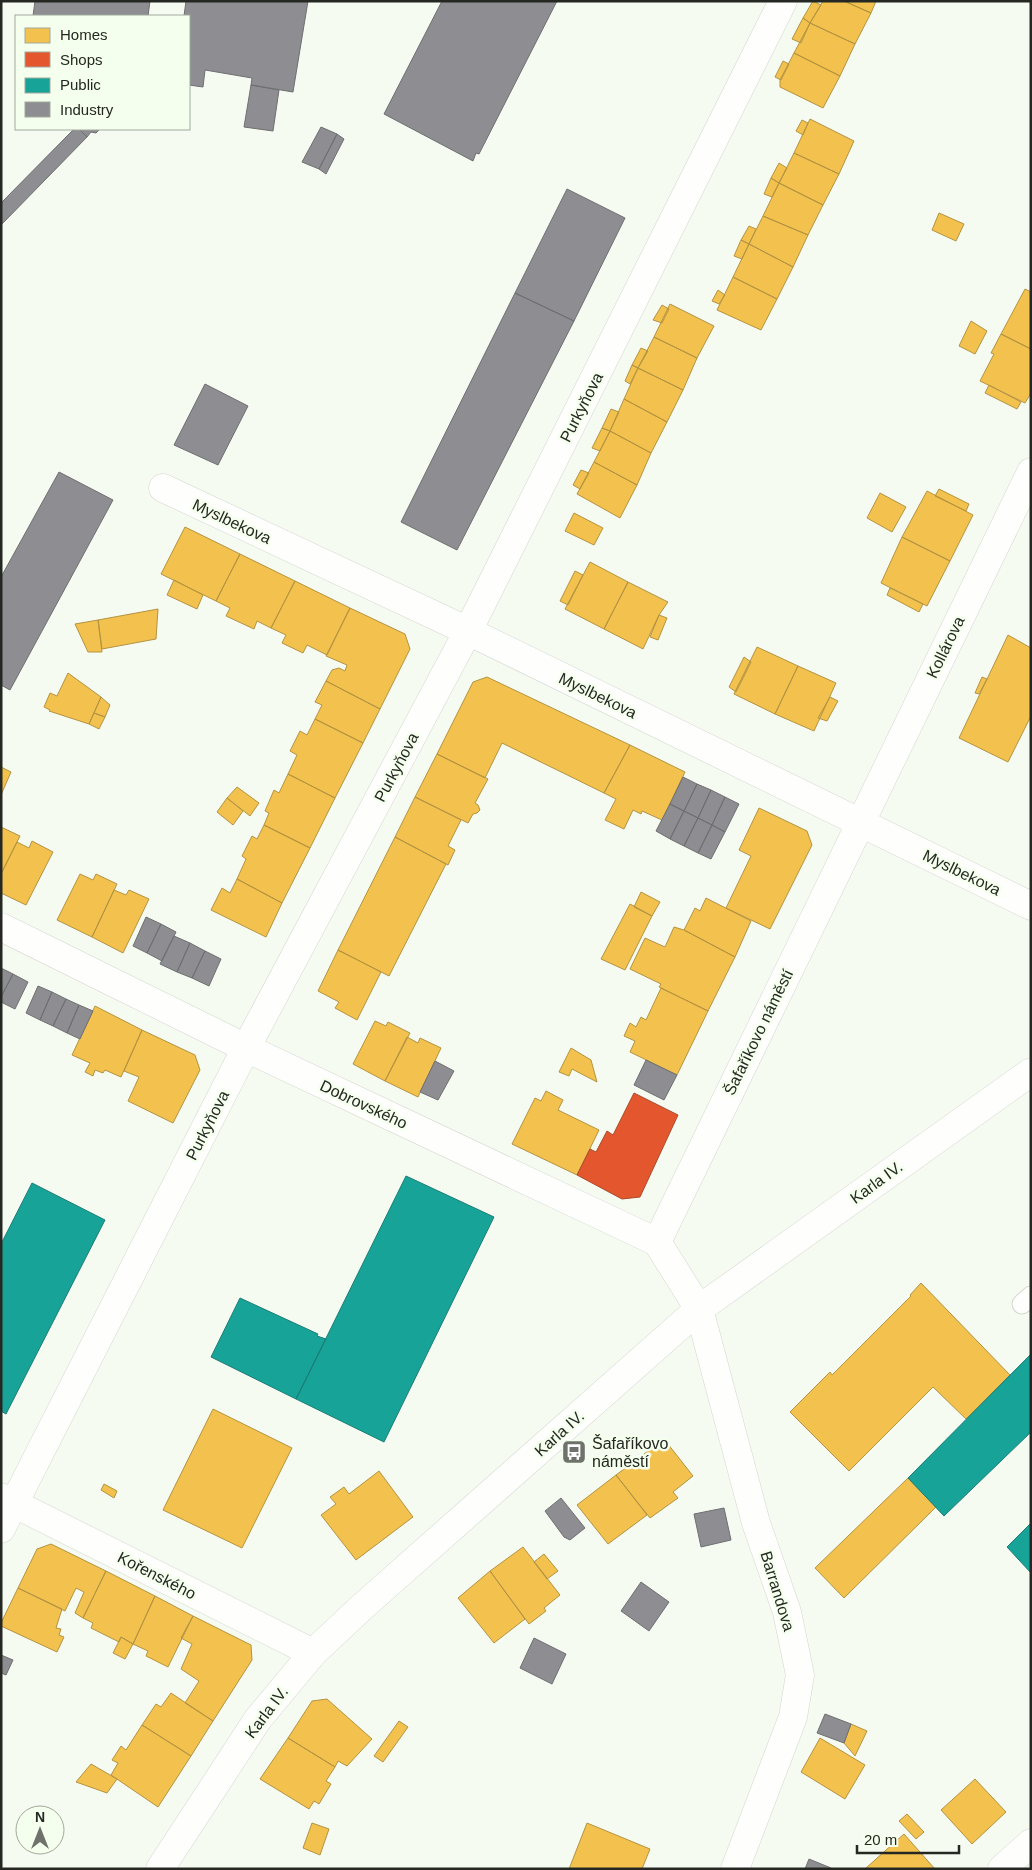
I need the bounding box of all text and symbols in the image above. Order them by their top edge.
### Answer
legend [15,15,190,130]
text: Homes [60,26,108,43]
text: Shops [60,51,103,68]
text: Public [60,76,101,93]
text: Industry [60,101,114,118]
street label: Purkyňova [557,370,606,445]
street label: Myslbekova [190,496,274,547]
street label: Kollárova [923,613,968,681]
street label: Myslbekova [556,669,640,722]
street label: Purkyňova [371,730,422,805]
street label: Myslbekova [920,846,1004,899]
street label: Šafaříkovo náměstí [720,966,797,1098]
street label: Dobrovského [317,1077,410,1132]
street label: Purkyňova [183,1088,232,1163]
street label: Karla IV. [847,1158,906,1207]
street label: Karla IV. [531,1407,587,1460]
place label: Šafaříkovo náměstí [592,1434,669,1470]
bus stop icon: Šafaříkovo náměstí [561,1439,587,1465]
street label: Kořenského [115,1548,199,1602]
street label: Barrandova [757,1549,798,1633]
street label: Karla IV. [242,1683,291,1741]
north arrow [15,1805,65,1855]
text: N [35,1809,45,1825]
scale bar [857,1822,960,1854]
text: 20 m [864,1831,897,1848]

